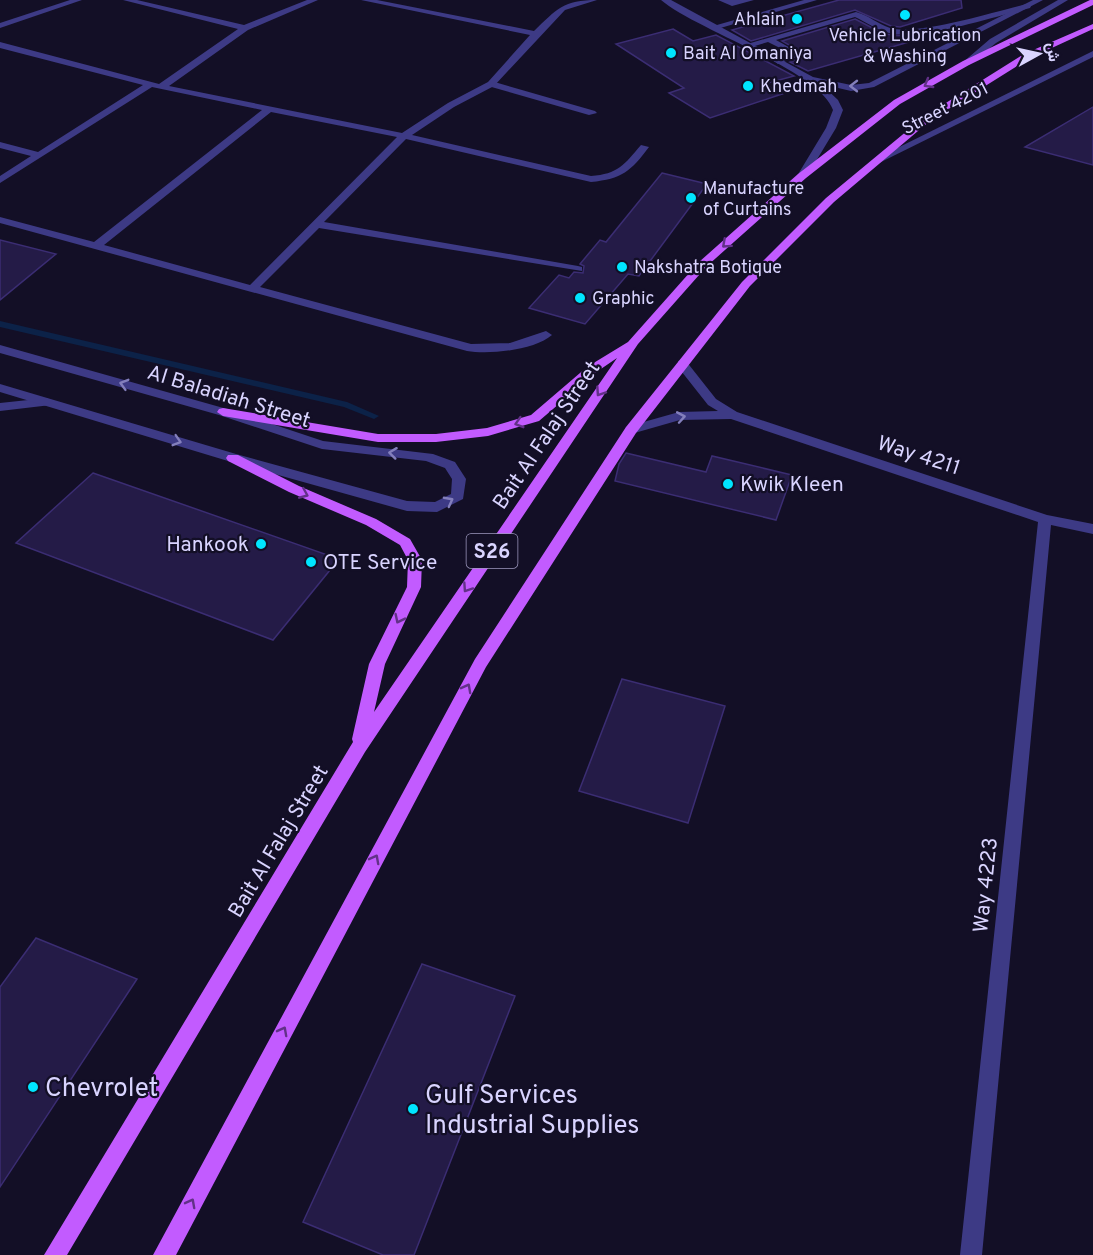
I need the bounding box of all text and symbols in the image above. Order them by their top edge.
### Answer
marker: Vehicle Lubrication & Washing [898,8,912,22]
place label: Ahlain [734,9,785,32]
marker: Ahlain [790,12,804,26]
north arrow [1009,24,1069,84]
place label: Vehicle Lubrication & Washing [829,25,981,69]
text: ش [1041,41,1063,63]
place label: Bait Al Omaniya [683,43,812,66]
marker: Bait Al Omaniya [664,46,678,60]
place label: Khedmah [760,76,837,99]
one-way arrow [924,77,934,89]
street label: Street 4201 [898,78,993,141]
marker: Khedmah [741,79,755,93]
one-way arrow [849,80,858,92]
place label: Manufacture of Curtains [703,178,804,222]
marker: Manufacture of Curtains [684,191,698,205]
one-way arrow [722,237,733,248]
place label: Nakshatra Botique [634,257,782,280]
marker: Nakshatra Botique [615,260,629,274]
place label: Graphic [592,288,655,311]
marker: Graphic [573,291,587,305]
street label: Bait Al Falaj Street [488,356,607,515]
street label: Al Baladiah Street [144,360,313,435]
one-way arrow [119,379,130,391]
one-way arrow [596,385,607,396]
one-way arrow [676,411,686,424]
one-way arrow [514,416,525,428]
street label: Way 4211 [874,430,963,483]
one-way arrow [171,434,181,446]
one-way arrow [388,447,398,460]
place label: Kwik Kleen [740,472,844,499]
marker: Kwik Kleen [721,477,735,491]
one-way arrow [298,486,309,498]
one-way arrow [443,496,454,508]
place label: Hankook [166,532,249,559]
road number: S26 [466,534,518,568]
marker: Hankook [254,537,268,551]
place label: OTE Service [323,550,437,577]
marker: OTE Service [304,555,318,569]
one-way arrow [463,581,474,592]
one-way arrow [395,612,406,623]
one-way arrow [460,683,471,694]
street label: Bait Al Falaj Street [223,760,336,923]
street label: Way 4223 [968,836,1005,934]
one-way arrow [368,855,379,866]
one-way arrow [276,1027,287,1038]
place label: Chevrolet [45,1073,158,1106]
marker: Chevrolet [26,1080,40,1094]
place label: Gulf Services Industrial Supplies [425,1080,640,1143]
marker: Gulf Services Industrial Supplies [406,1102,420,1116]
one-way arrow [184,1199,195,1210]

